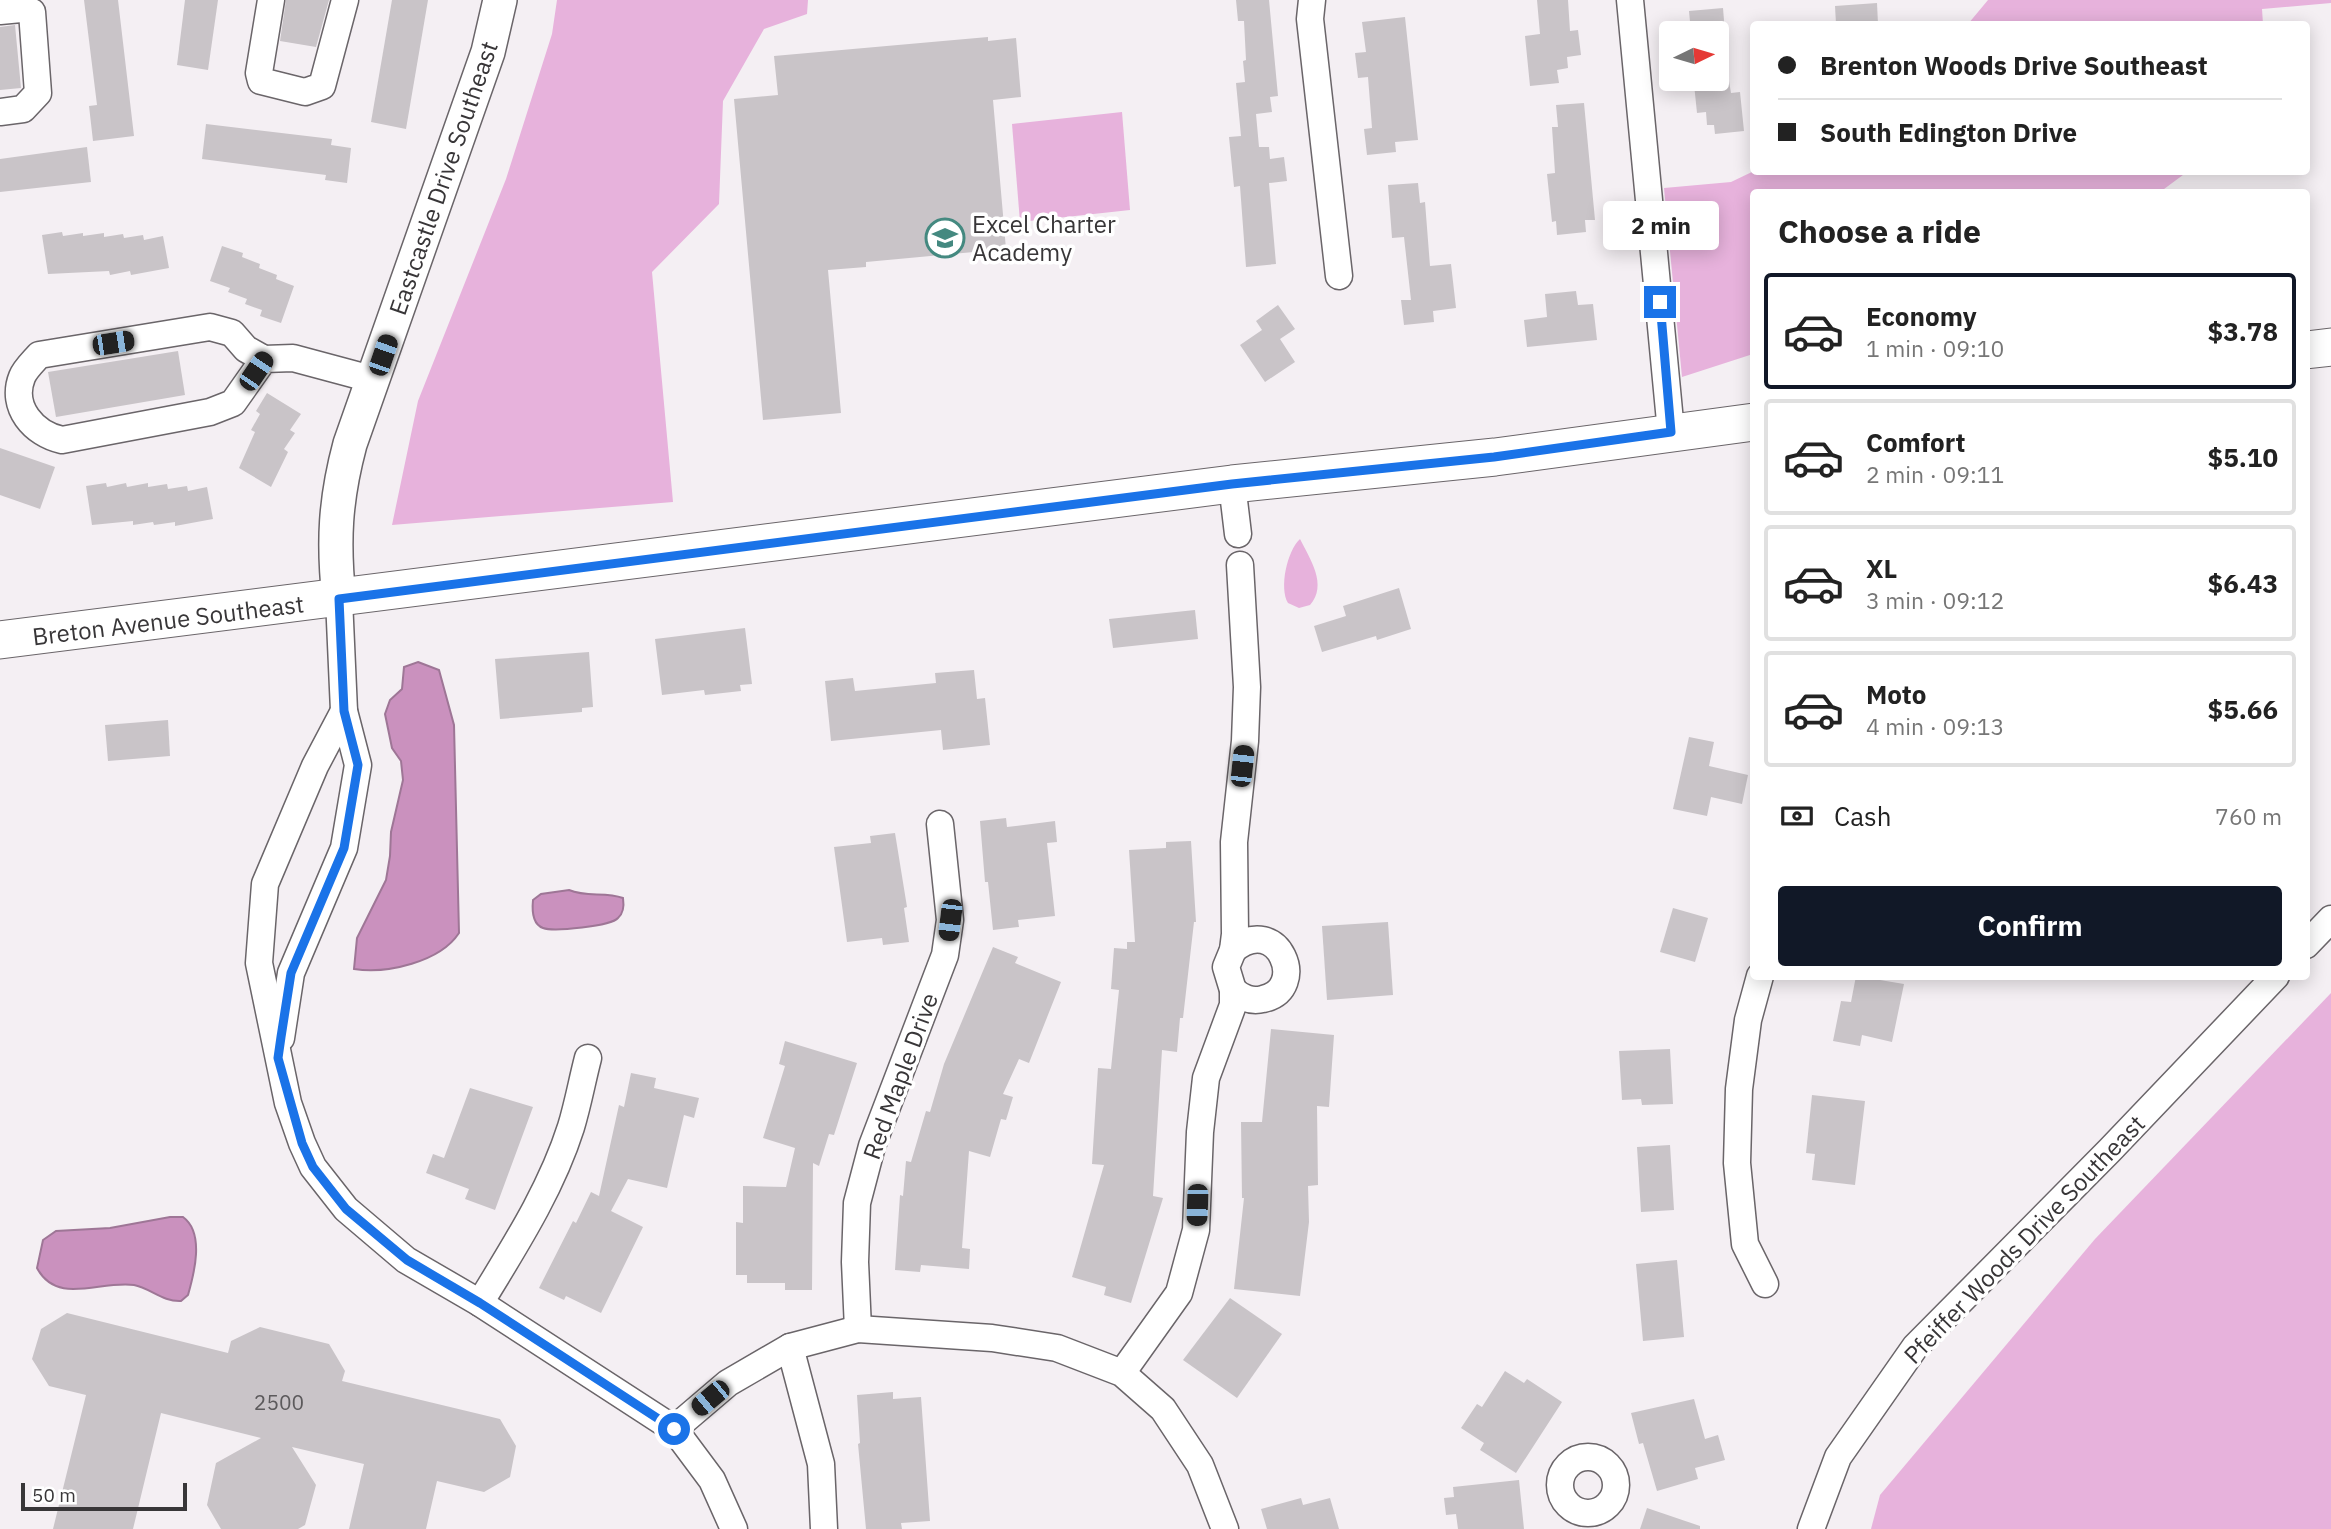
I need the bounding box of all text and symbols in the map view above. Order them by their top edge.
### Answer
north arrow [1659,21,1729,91]
map controls [1659,21,1729,91]
street label: Eastcastle Drive Southeast [381,37,505,319]
text: Brenton Woods Drive Southeast [1820,48,2208,82]
text: South Edington Drive [1820,115,2077,149]
callout: 2 min [1602,201,1718,250]
place label: Excel Charter Academy [972,208,1116,268]
text: 2 min [1631,210,1691,240]
text: Choose a ride [1778,210,1981,252]
school or university icon: Excel Charter Academy [924,217,966,259]
route end [1644,286,1676,318]
text: Economy [1866,299,1977,333]
icon: car [1782,300,1845,363]
text: $3.78 [2208,314,2278,348]
car [91,329,136,357]
car [367,332,400,378]
text: 1 min · 09:10 [1866,333,2004,363]
car [236,348,277,394]
text: Comfort [1866,425,1965,459]
icon: car [1782,426,1845,489]
text: $5.10 [2208,440,2278,474]
text: 2 min · 09:11 [1866,459,2004,489]
text: XL [1866,551,1897,585]
icon: car [1782,552,1845,615]
text: $6.43 [2208,566,2278,600]
text: 3 min · 09:12 [1866,585,2004,615]
street label: Breton Avenue Southeast [30,587,306,653]
text: Moto [1866,677,1926,711]
icon: car [1782,678,1845,741]
text: $5.66 [2208,692,2278,726]
text: 4 min · 09:13 [1866,711,2004,741]
car [1230,744,1255,788]
icon: cash [1778,797,1816,835]
text: Cash [1834,799,1891,833]
text: 760 m [2215,801,2282,831]
button: Confirm [1778,886,2282,966]
car [938,898,963,942]
street label: Red Maple Drive [855,988,945,1164]
street label: Pfeiffer Woods Drive Southeast [1896,1108,2152,1370]
car [1186,1184,1209,1226]
car [688,1376,733,1420]
house number: 2500 [254,1388,304,1416]
route start [658,1413,690,1445]
scale bar [21,1480,187,1512]
text: 50 m [32,1483,76,1507]

